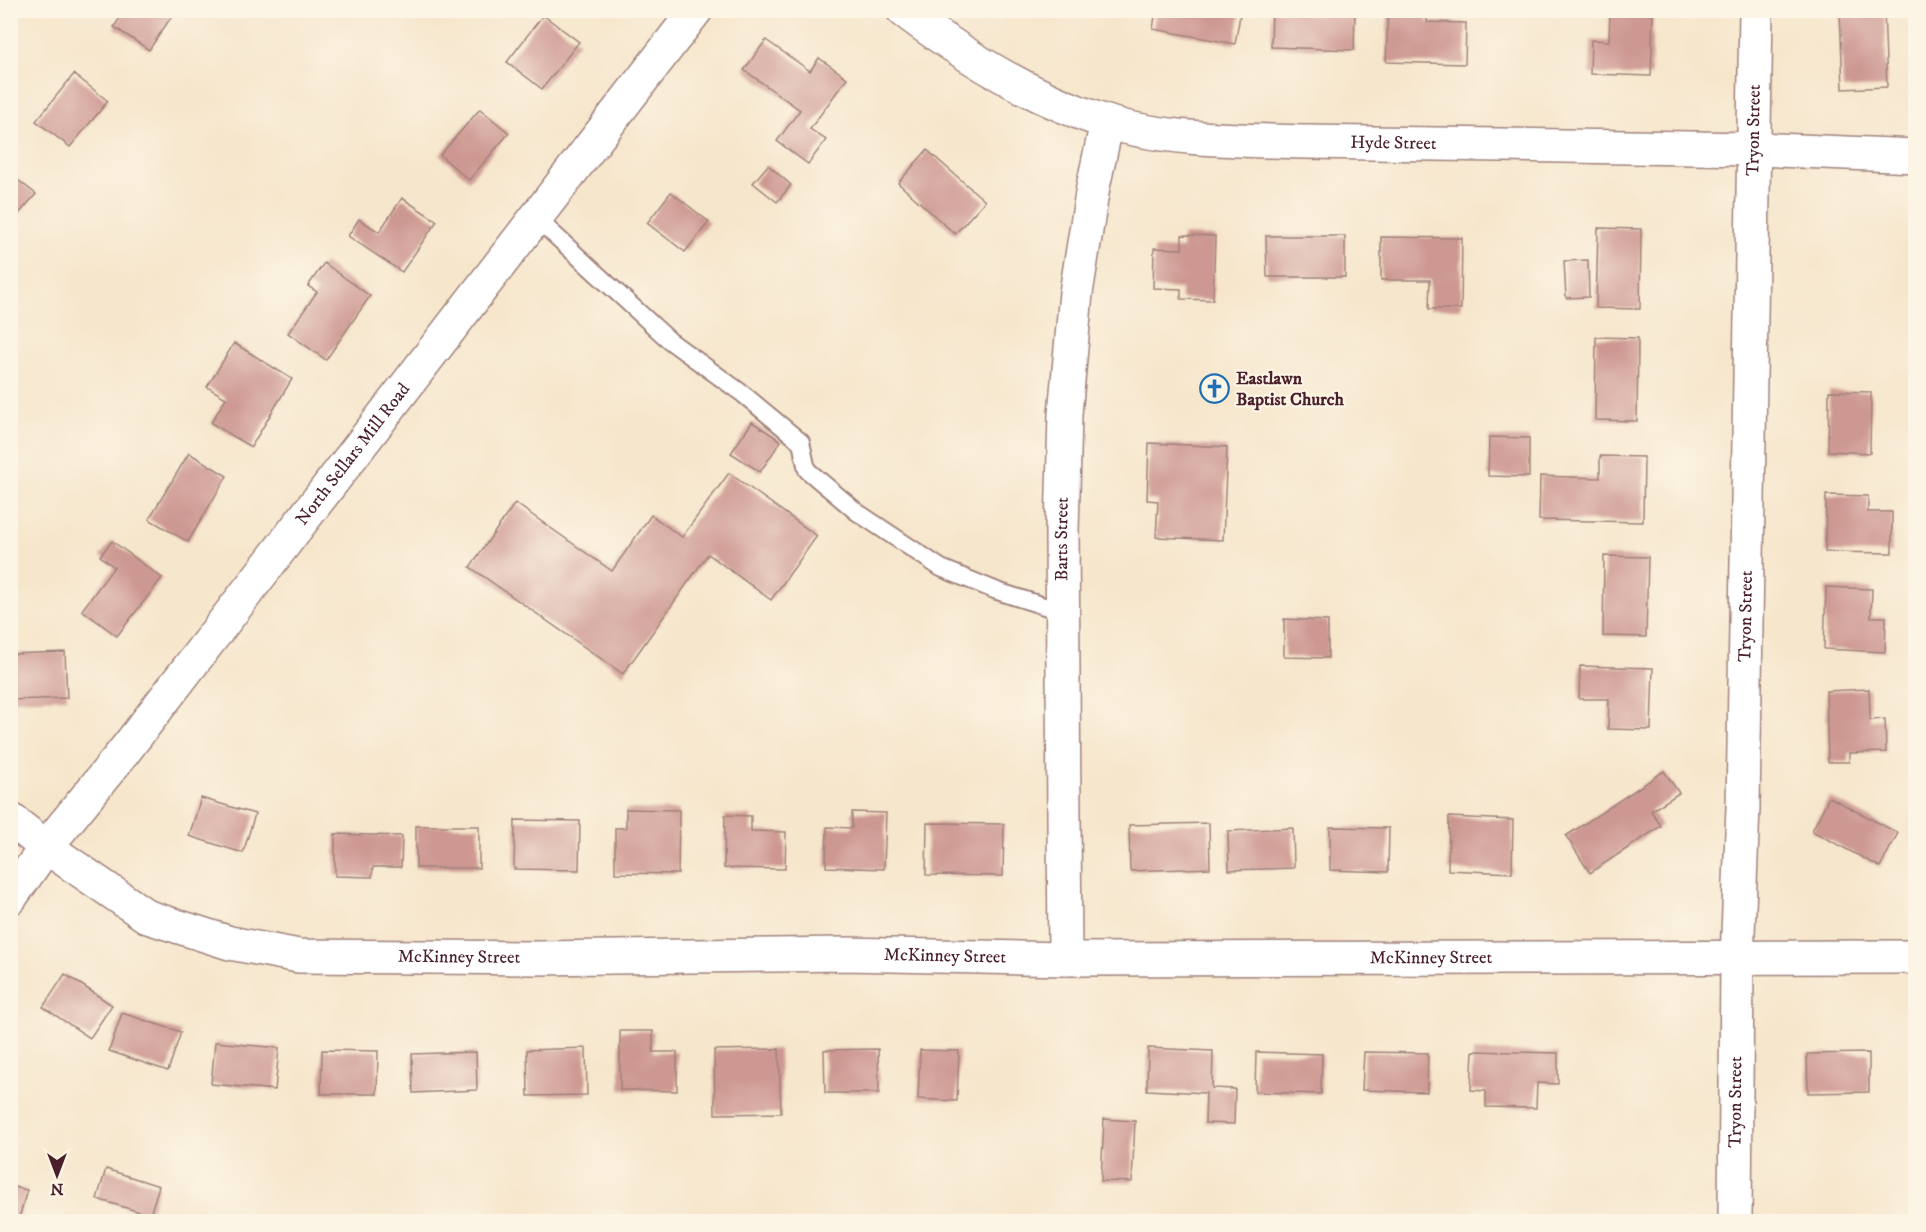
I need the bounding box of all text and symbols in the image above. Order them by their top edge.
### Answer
street label: Tryon Street [1742,84,1766,176]
street label: Hyde Street [1350,132,1437,155]
place label: Eastlawn Baptist Church [1236,368,1344,411]
church icon: Eastlawn Baptist Church [1199,373,1231,405]
street label: North Sellars Mill Road [291,379,415,530]
street label: Barts Street [1051,497,1074,581]
street label: Tryon Street [1734,570,1758,662]
street label: McKinney Street [884,944,1007,969]
street label: McKinney Street [398,946,521,969]
street label: McKinney Street [1370,947,1492,969]
street label: Tryon Street [1725,1056,1747,1148]
north arrow [27,1145,87,1205]
text: N [50,1179,64,1199]

